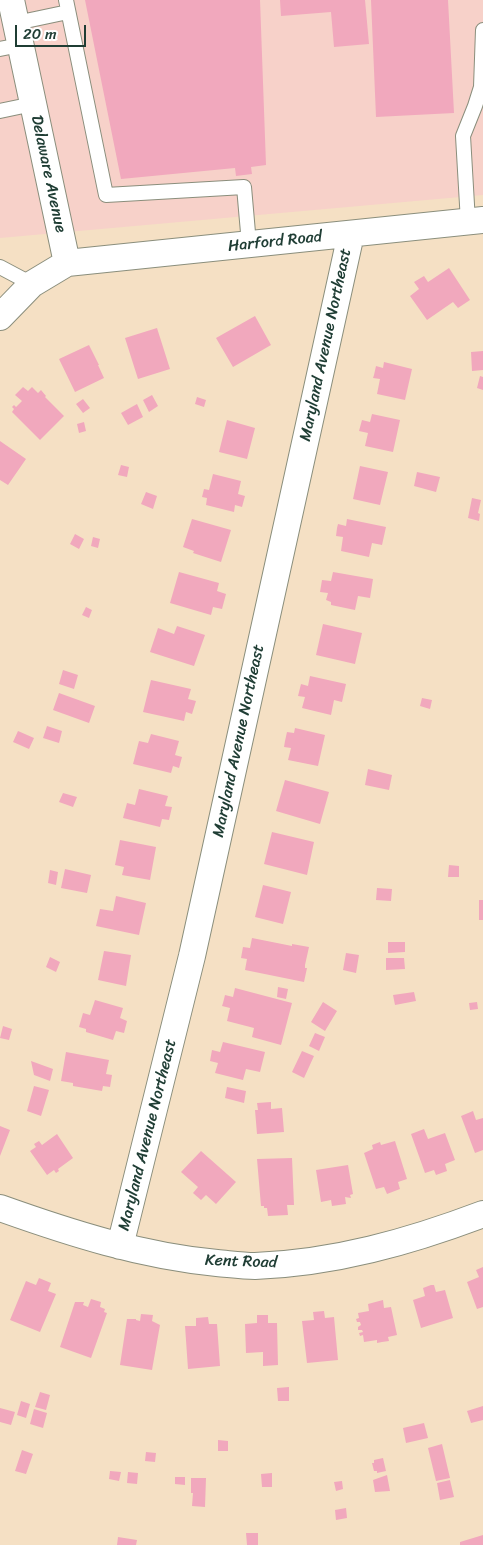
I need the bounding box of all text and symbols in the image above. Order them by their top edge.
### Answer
scale bar [18,15,89,47]
text: 20 m [23,21,57,47]
street label: Delaware Avenue [26,114,70,234]
street label: Harford Road [227,228,323,256]
street label: Maryland Avenue Northeast [296,247,356,443]
street label: Maryland Avenue Northeast [209,643,269,839]
street label: Maryland Avenue Northeast [115,1037,181,1233]
street label: Kent Road [205,1251,277,1273]

